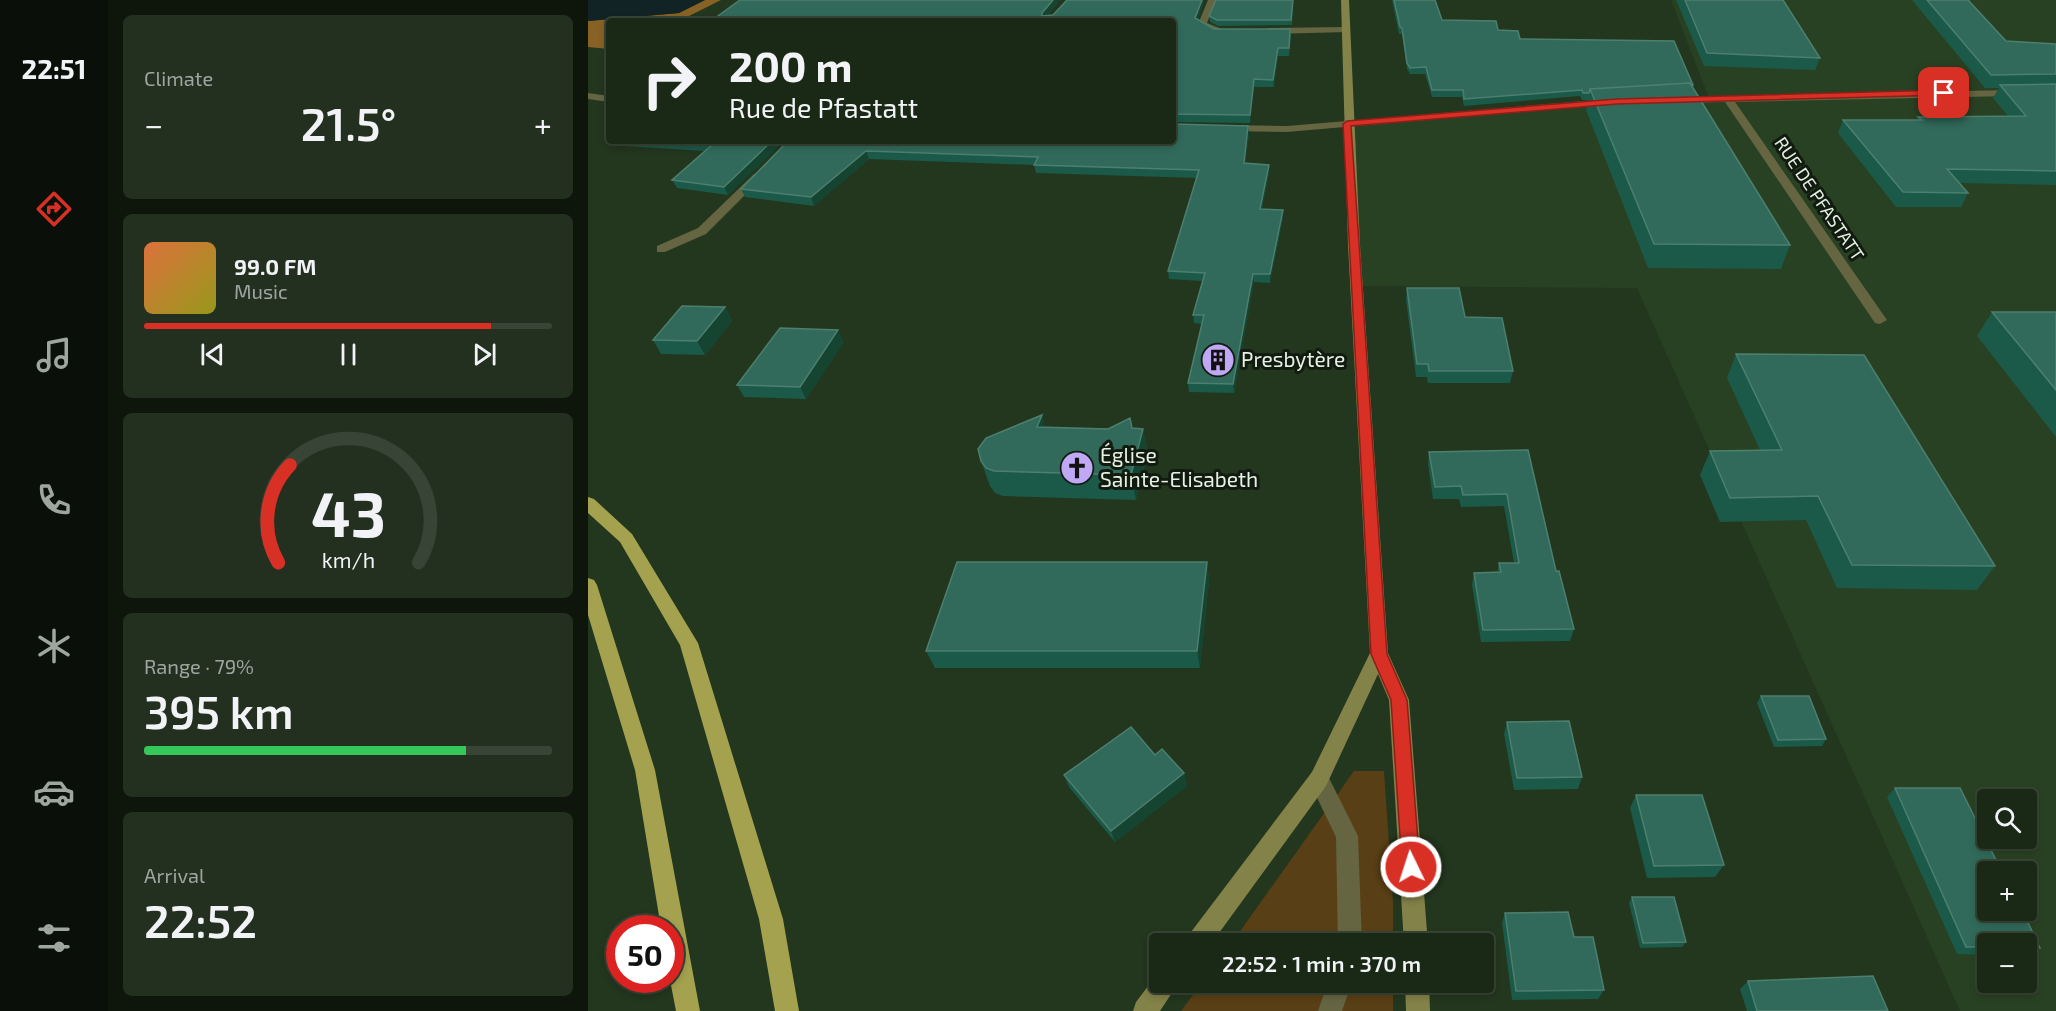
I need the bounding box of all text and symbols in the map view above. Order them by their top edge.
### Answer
text: 200 m [729,40,852,90]
icon: right [630,42,708,120]
text: 22:51 [22,52,86,84]
text: Climate [144,66,213,90]
pin [1918,67,1969,118]
icon: arrive [1927,76,1960,109]
text: Rue de Pfastatt [729,91,918,123]
text: 21.5° [301,96,396,150]
text: − [144,104,163,144]
text: + [534,104,552,144]
street label: RUE DE PFASTATT [1770,132,1870,265]
icon: directions [33,188,75,230]
text: 99.0 FM [234,253,316,279]
text: Music [234,279,288,303]
icon: music [33,334,75,376]
icon: previous [196,338,229,371]
icon: pause [332,338,365,371]
icon: next [468,338,501,371]
building icon: Presbytère [1200,342,1236,378]
place label: Presbytère [1241,346,1345,371]
place label: Église Sainte-Elisabeth [1100,442,1258,491]
church icon: Église Sainte-Elisabeth [1059,450,1095,486]
text: 43 [310,475,386,550]
icon: phone [33,479,75,521]
text: km/h [321,547,375,572]
icon: climate [33,625,75,667]
text: Range · 79% [144,654,254,678]
text: 395 km [144,684,294,738]
icon: car [33,771,75,813]
map controls [1977,789,2037,993]
button: search [1977,789,2037,849]
position arrow [1379,835,1443,899]
button: + [1977,861,2037,921]
text: Arrival [144,863,205,887]
text: 22:52 [144,893,257,947]
speed limit sign: 50 [606,915,684,993]
icon: filters [33,917,75,959]
button: − [1977,933,2037,993]
text: 22:52 · 1 min · 370 m [1222,950,1421,976]

